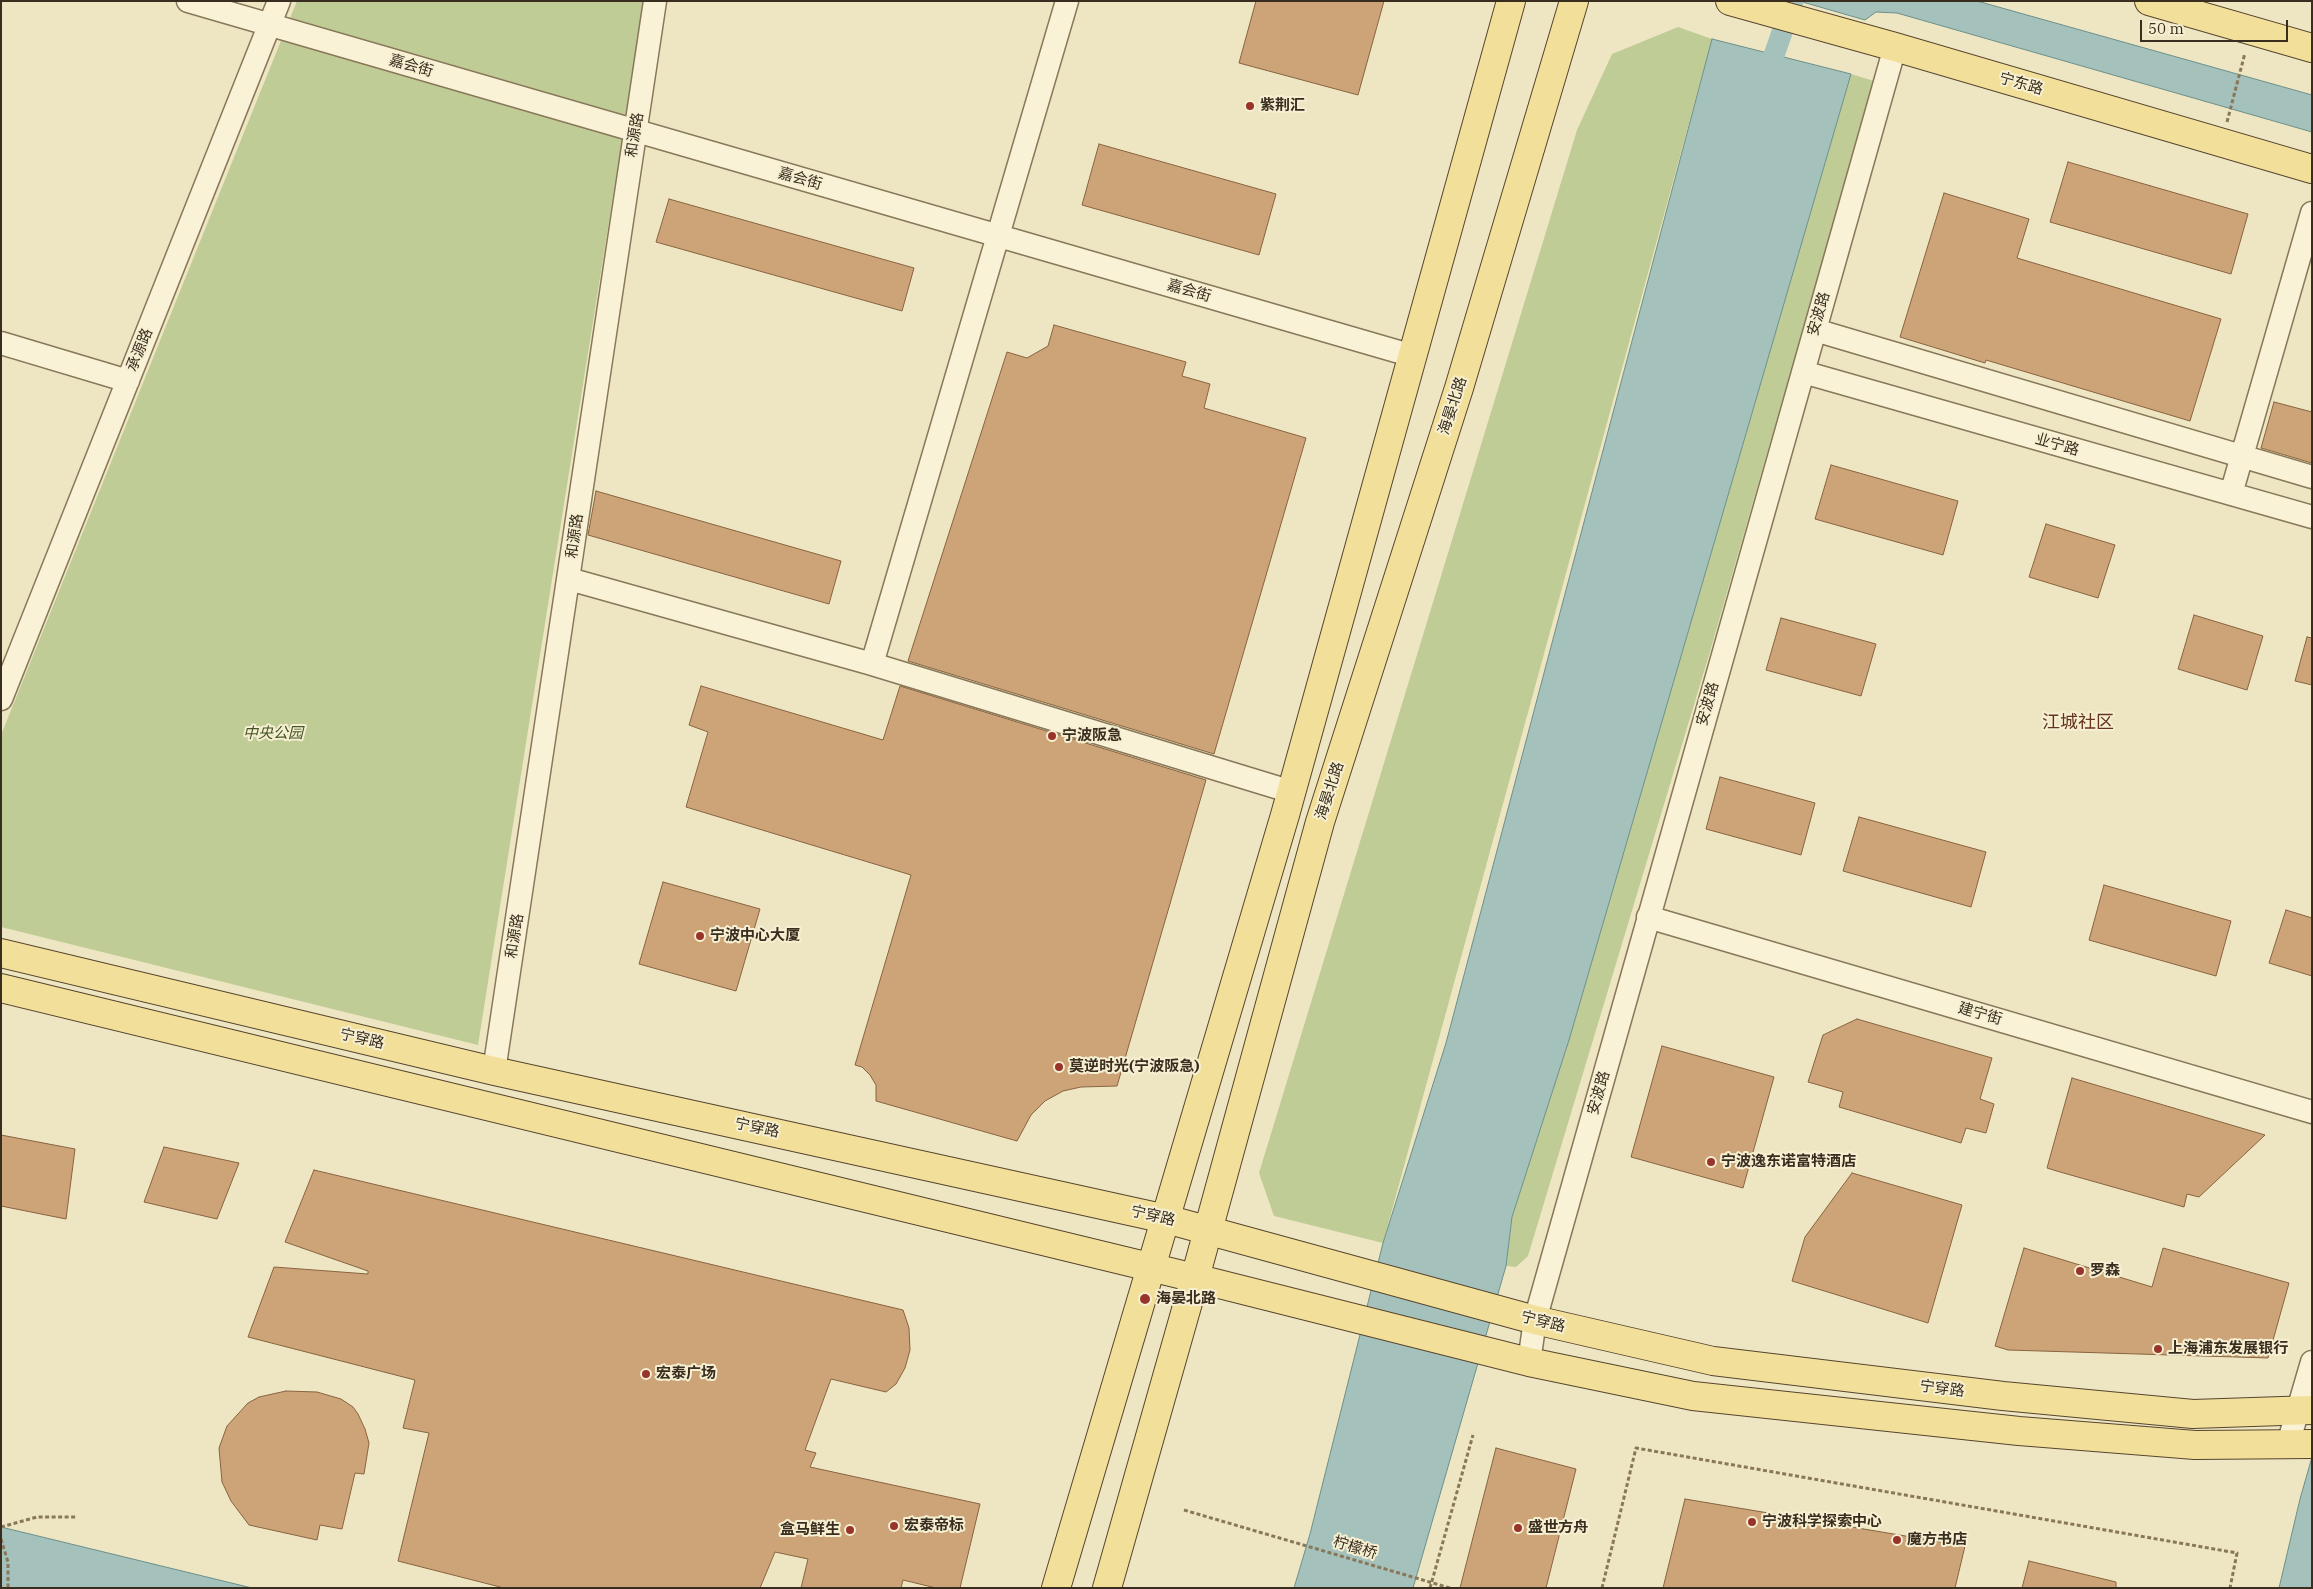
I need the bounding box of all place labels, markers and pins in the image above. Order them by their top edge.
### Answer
place label: 紫荆汇 [1260,97,1305,115]
marker: 紫荆汇 [1244,100,1256,112]
place label: 宁波阪急 [1062,727,1122,745]
marker: 宁波阪急 [1046,730,1058,742]
place label: 宁波中心大厦 [710,927,800,945]
marker: 宁波中心大厦 [694,930,706,942]
place label: 莫逆时光(宁波阪急) [1069,1058,1200,1076]
marker: 莫逆时光(宁波阪急) [1053,1061,1065,1073]
place label: 宁波逸东诺富特酒店 [1721,1153,1856,1171]
marker: 宁波逸东诺富特酒店 [1705,1156,1717,1168]
place label: 罗森 [2090,1262,2120,1280]
marker: 罗森 [2074,1265,2086,1277]
place label: 海晏北路 [1156,1290,1216,1308]
marker: 海晏北路 [1138,1292,1152,1306]
place label: 上海浦东发展银行 [2168,1340,2288,1358]
marker: 上海浦东发展银行 [2152,1343,2164,1355]
place label: 宏泰广场 [656,1365,716,1383]
marker: 宏泰广场 [640,1368,652,1380]
place label: 宁波科学探索中心 [1762,1513,1882,1531]
marker: 宁波科学探索中心 [1746,1516,1758,1528]
place label: 宏泰帝标 [904,1517,964,1535]
place label: 盛世方舟 [1528,1519,1588,1537]
marker: 宏泰帝标 [888,1520,900,1532]
place label: 盒马鲜生 [780,1521,840,1539]
marker: 盛世方舟 [1512,1522,1524,1534]
marker: 盒马鲜生 [844,1524,856,1536]
place label: 魔方书店 [1907,1531,1967,1549]
marker: 魔方书店 [1891,1534,1903,1546]

